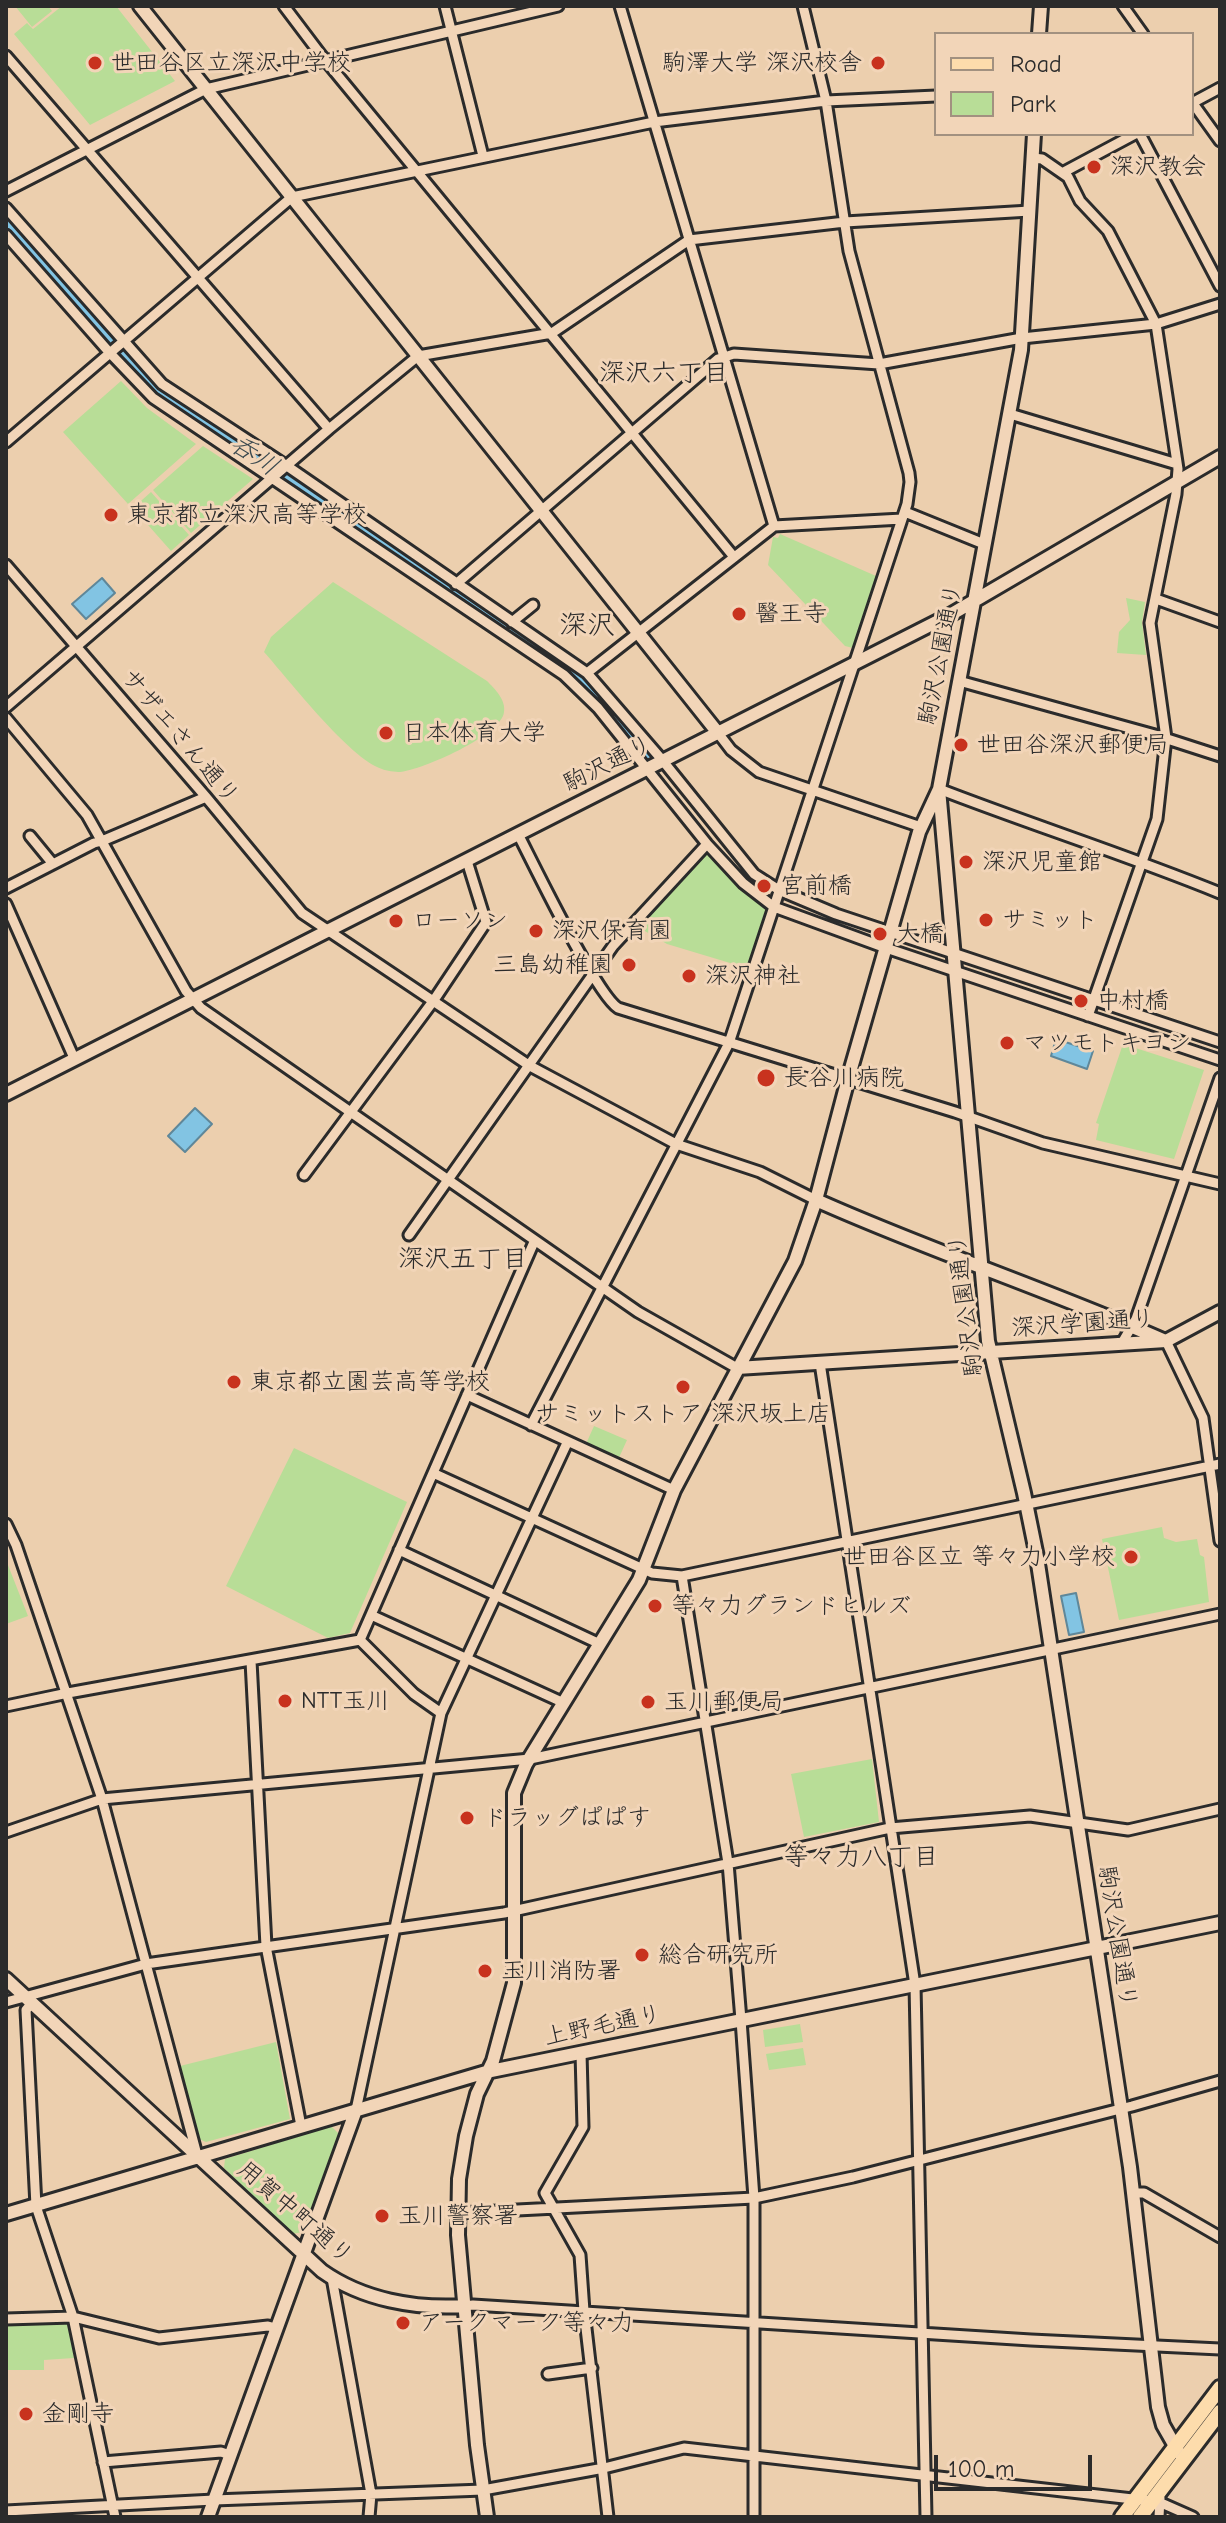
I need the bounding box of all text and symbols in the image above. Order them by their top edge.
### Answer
legend [934,32,1194,136]
place label: 世田谷区立深沢中学校 [111,49,351,77]
place label: 駒澤大学 深沢校舎 [662,49,862,77]
text: Road [1010,50,1062,78]
marker: 世田谷区立深沢中学校 [86,54,104,72]
marker: 駒澤大学 深沢校舎 [869,54,887,72]
text: Park [1010,90,1056,118]
place label: 深沢教会 [1110,153,1206,181]
marker: 深沢教会 [1085,158,1103,176]
district label: 深沢六丁目 [599,358,729,390]
water label: 呑川 [224,429,284,483]
place label: 東京都立深沢高等学校 [127,501,367,529]
marker: 東京都立深沢高等学校 [102,506,120,524]
street label: 駒沢公園通り [913,581,969,727]
place label: 醫王寺 [755,600,827,628]
marker: 醫王寺 [730,605,748,623]
district label: 深沢 [559,609,615,643]
street label: サザエさん通り [115,663,245,811]
place label: 日本体育大学 [402,719,546,747]
marker: 日本体育大学 [377,724,395,742]
street label: 駒沢通り [559,729,657,799]
place label: 世田谷深沢郵便局 [977,731,1169,759]
marker: 世田谷深沢郵便局 [952,736,970,754]
place label: 深沢児童館 [982,848,1102,876]
marker: 深沢児童館 [957,853,975,871]
place label: 宮前橋 [780,872,852,900]
marker: 宮前橋 [755,877,773,895]
place label: サミット [1002,906,1098,934]
place label: ローソン [412,907,508,935]
marker: サミット [977,911,995,929]
marker: ローソン [387,912,405,930]
place label: 深沢保育園 [552,917,672,945]
place label: 大橋 [896,920,944,948]
marker: 深沢保育園 [527,922,545,940]
marker: 大橋 [871,925,889,943]
place label: 三島幼稚園 [493,951,613,979]
marker: 三島幼稚園 [620,956,638,974]
place label: 深沢神社 [705,962,801,990]
marker: 深沢神社 [680,967,698,985]
place label: 中村橋 [1097,987,1169,1015]
marker: 中村橋 [1072,992,1090,1010]
place label: マツモトキヨシ [1023,1029,1191,1057]
marker: マツモトキヨシ [998,1034,1016,1052]
place label: 長谷川病院 [784,1064,904,1092]
marker: 長谷川病院 [755,1067,777,1089]
street label: 駒沢公園通り [943,1232,989,1378]
district label: 深沢五丁目 [398,1244,528,1276]
street label: 深沢学園通り [1010,1305,1156,1343]
place label: 東京都立園芸高等学校 [250,1368,490,1396]
marker: 東京都立園芸高等学校 [225,1373,243,1391]
marker: サミットストア 深沢坂上店 [674,1378,692,1396]
place label: サミットストア 深沢坂上店 [535,1400,831,1428]
place label: 世田谷区立 等々力小学校 [843,1543,1115,1571]
marker: 世田谷区立 等々力小学校 [1122,1548,1140,1566]
place label: 等々力グランドヒルズ [671,1592,911,1620]
marker: 等々力グランドヒルズ [646,1597,664,1615]
place label: NTT玉川 [301,1687,390,1715]
place label: 玉川郵便局 [664,1688,784,1716]
marker: NTT玉川 [276,1692,294,1710]
marker: 玉川郵便局 [639,1693,657,1711]
place label: ドラッグぱぱす [483,1804,651,1832]
marker: ドラッグぱぱす [458,1809,476,1827]
district label: 等々力八丁目 [783,1842,939,1874]
street label: 駒沢公園通り [1092,1864,1142,2010]
place label: 総合研究所 [658,1941,778,1969]
marker: 総合研究所 [633,1946,651,1964]
place label: 玉川消防署 [501,1957,621,1985]
marker: 玉川消防署 [476,1962,494,1980]
street label: 上野毛通り [541,1999,665,2053]
street label: 用賀中町通り [231,2155,359,2271]
place label: 玉川警察署 [398,2202,518,2230]
marker: 玉川警察署 [373,2207,391,2225]
place label: アークマーク等々力 [419,2309,634,2337]
marker: アークマーク等々力 [394,2314,412,2332]
place label: 金剛寺 [42,2400,114,2428]
marker: 金剛寺 [17,2405,35,2423]
scale bar [938,2439,1096,2489]
text: 100 m [948,2455,1015,2483]

